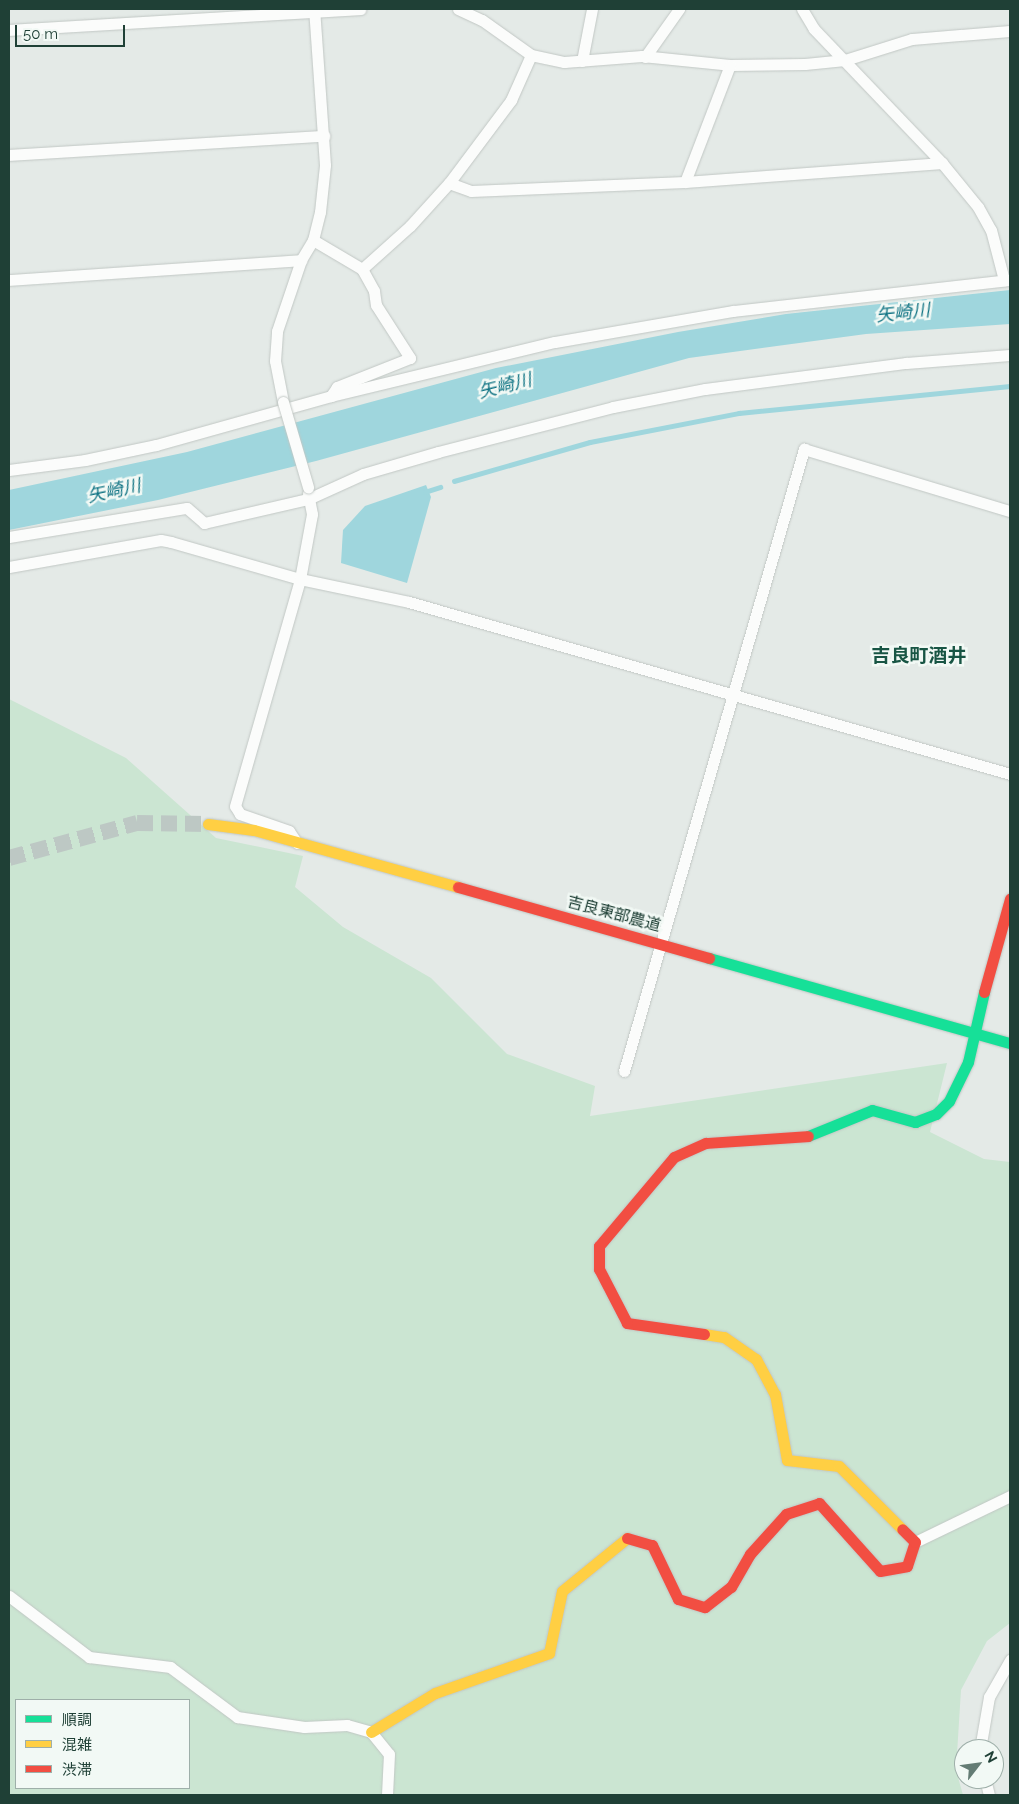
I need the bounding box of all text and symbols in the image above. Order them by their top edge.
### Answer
scale bar [18,15,128,47]
text: 50 m [23,25,58,43]
water label: 矢崎川 [875,299,931,327]
water label: 矢崎川 [476,369,534,403]
water label: 矢崎川 [85,475,143,507]
district label: 吉良町酒井 [872,645,966,667]
street label: 吉良東部農道 [565,892,663,936]
legend [15,1699,190,1789]
text: 順調 [62,1711,92,1729]
text: 混雑 [62,1736,92,1754]
north arrow [954,1739,1004,1789]
text: N [982,1748,1001,1766]
text: 渋滞 [62,1761,92,1779]

